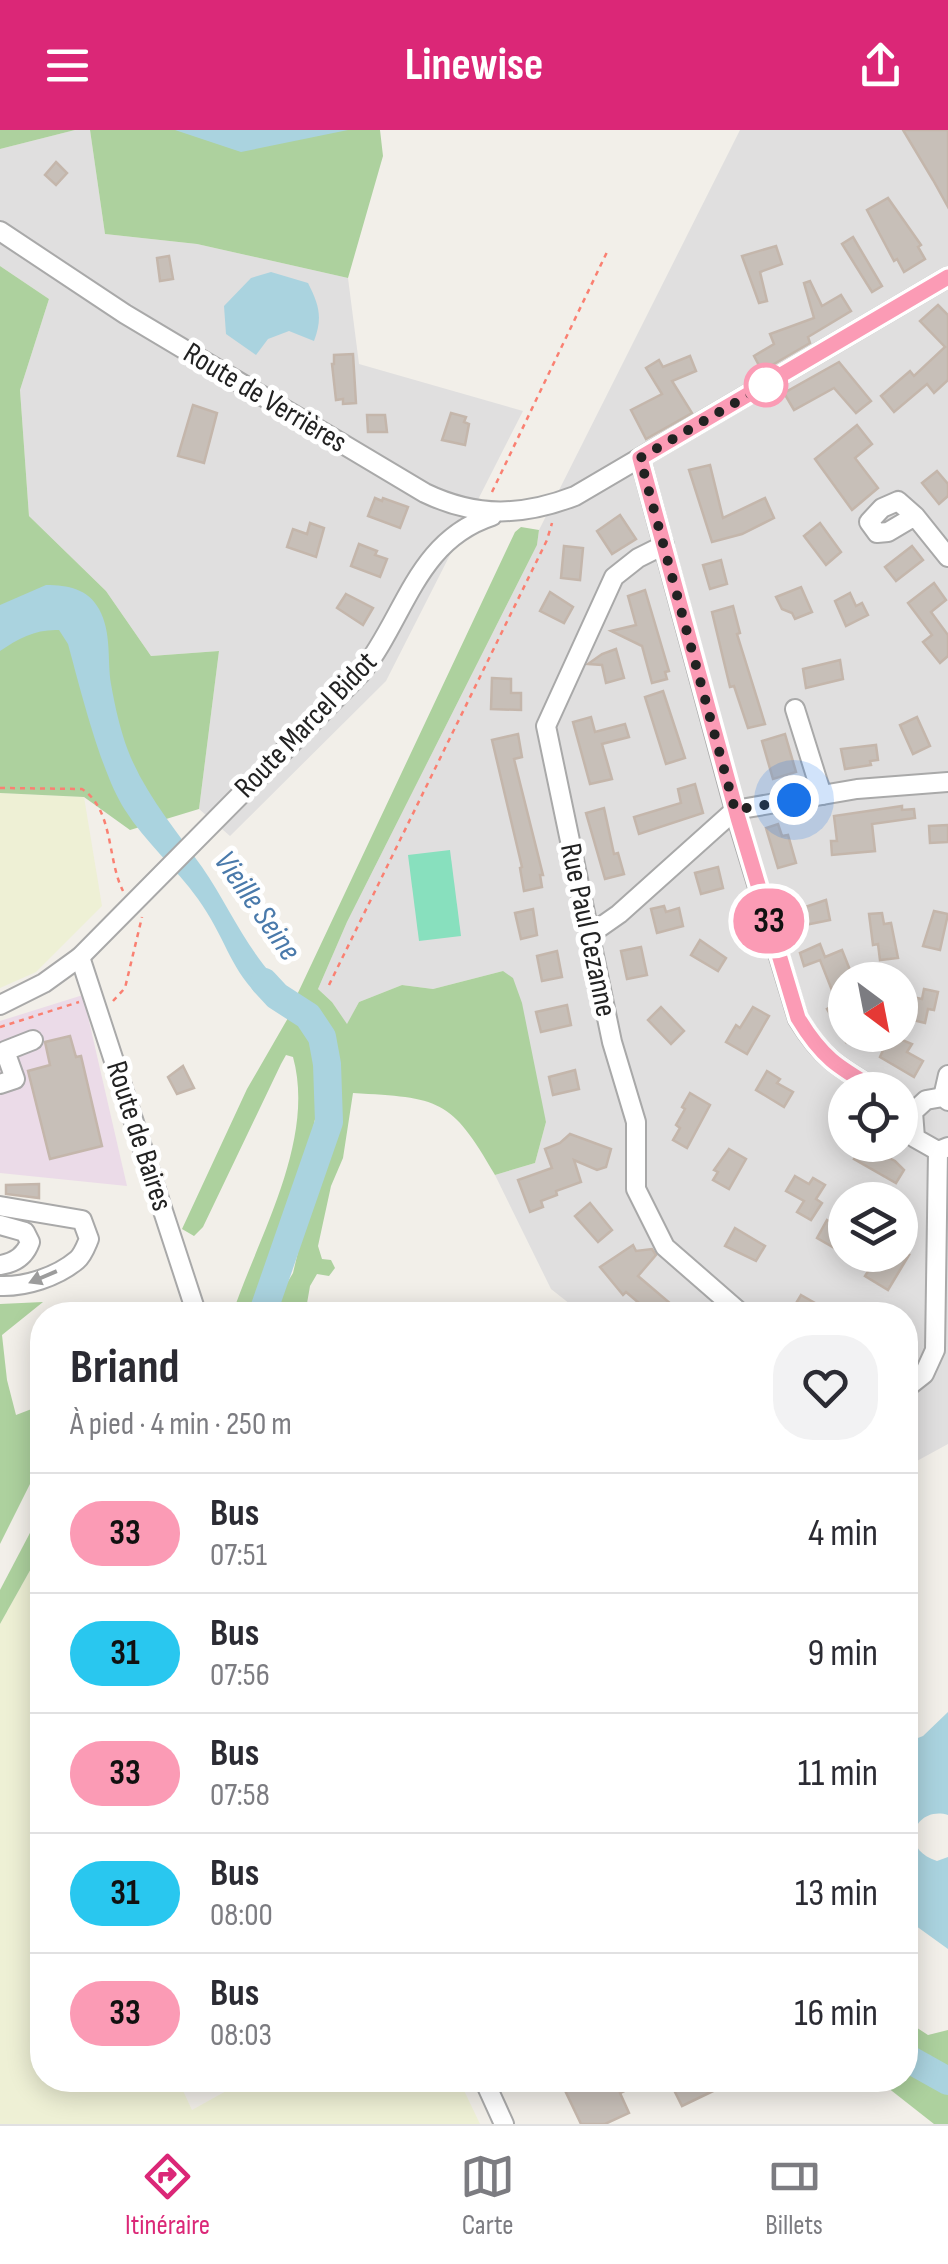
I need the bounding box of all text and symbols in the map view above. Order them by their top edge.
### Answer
icon: menu [40,38,95,93]
text: Linewise [405,38,543,93]
icon: share [853,38,908,93]
street label: Route de Verrières [177,335,353,461]
unlabelled marker [745,364,787,406]
street label: Route Marcel Bidot [227,644,385,806]
your location [769,775,819,825]
street label: Rue Paul Cezanne [552,840,624,1020]
water label: Vieille Seine [205,844,309,968]
line badge: 33 [724,888,814,954]
text: 33 [753,900,785,943]
north arrow [828,962,918,1052]
map controls [828,962,918,1272]
street label: Route de Baires [98,1057,180,1215]
button: locate [828,1072,918,1162]
button: layers [828,1182,918,1272]
one-way arrow [27,1270,57,1286]
button: heart [773,1335,878,1440]
text: Briand [70,1339,179,1396]
text: À pied · 4 min · 250 m [70,1405,292,1444]
text: Bus [210,1491,259,1536]
text: 4 min [808,1511,878,1556]
text: 33 [109,1512,141,1555]
text: 07:51 [210,1536,267,1575]
text: Bus [210,1611,259,1656]
text: 9 min [807,1631,878,1676]
text: 31 [110,1632,140,1675]
text: 07:56 [210,1656,270,1695]
text: Bus [210,1731,259,1776]
text: 11 min [798,1751,878,1796]
text: 33 [109,1752,141,1795]
text: 07:58 [210,1776,270,1815]
text: Bus [210,1851,259,1896]
text: 13 min [795,1871,878,1916]
text: 31 [110,1872,140,1915]
text: 08:00 [210,1896,273,1935]
text: Bus [210,1971,259,2016]
text: 16 min [794,1991,878,2036]
text: 33 [109,1992,141,2035]
text: 08:03 [210,2016,272,2055]
tab: Itinéraire [125,2149,210,2242]
tab: Carte [460,2149,515,2242]
tab: Billets [765,2149,823,2242]

